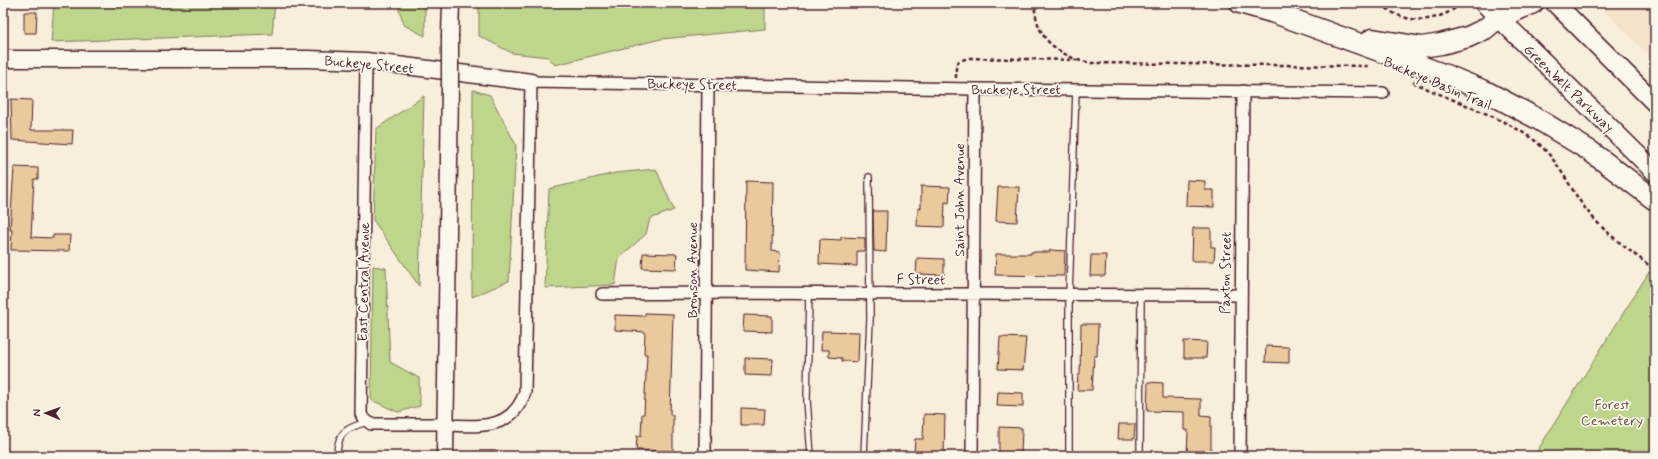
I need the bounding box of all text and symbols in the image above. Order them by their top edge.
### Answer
street label: Greenbelt Parkway [1519,41,1617,137]
street label: Buckeye Street [324,52,414,78]
street label: Buckeye Basin Trail [1381,53,1494,115]
street label: Buckeye Street [647,75,737,95]
street label: Buckeye Street [971,81,1061,99]
street label: Saint John Avenue [951,143,969,257]
street label: East Central Avenue [354,222,374,342]
street label: Bronson Avenue [684,222,702,318]
street label: Paxton Street [1216,232,1236,314]
street label: F Street [896,271,946,289]
north arrow [26,393,66,433]
park label: Forest Cemetery [1581,396,1643,430]
text: N [30,409,44,417]

